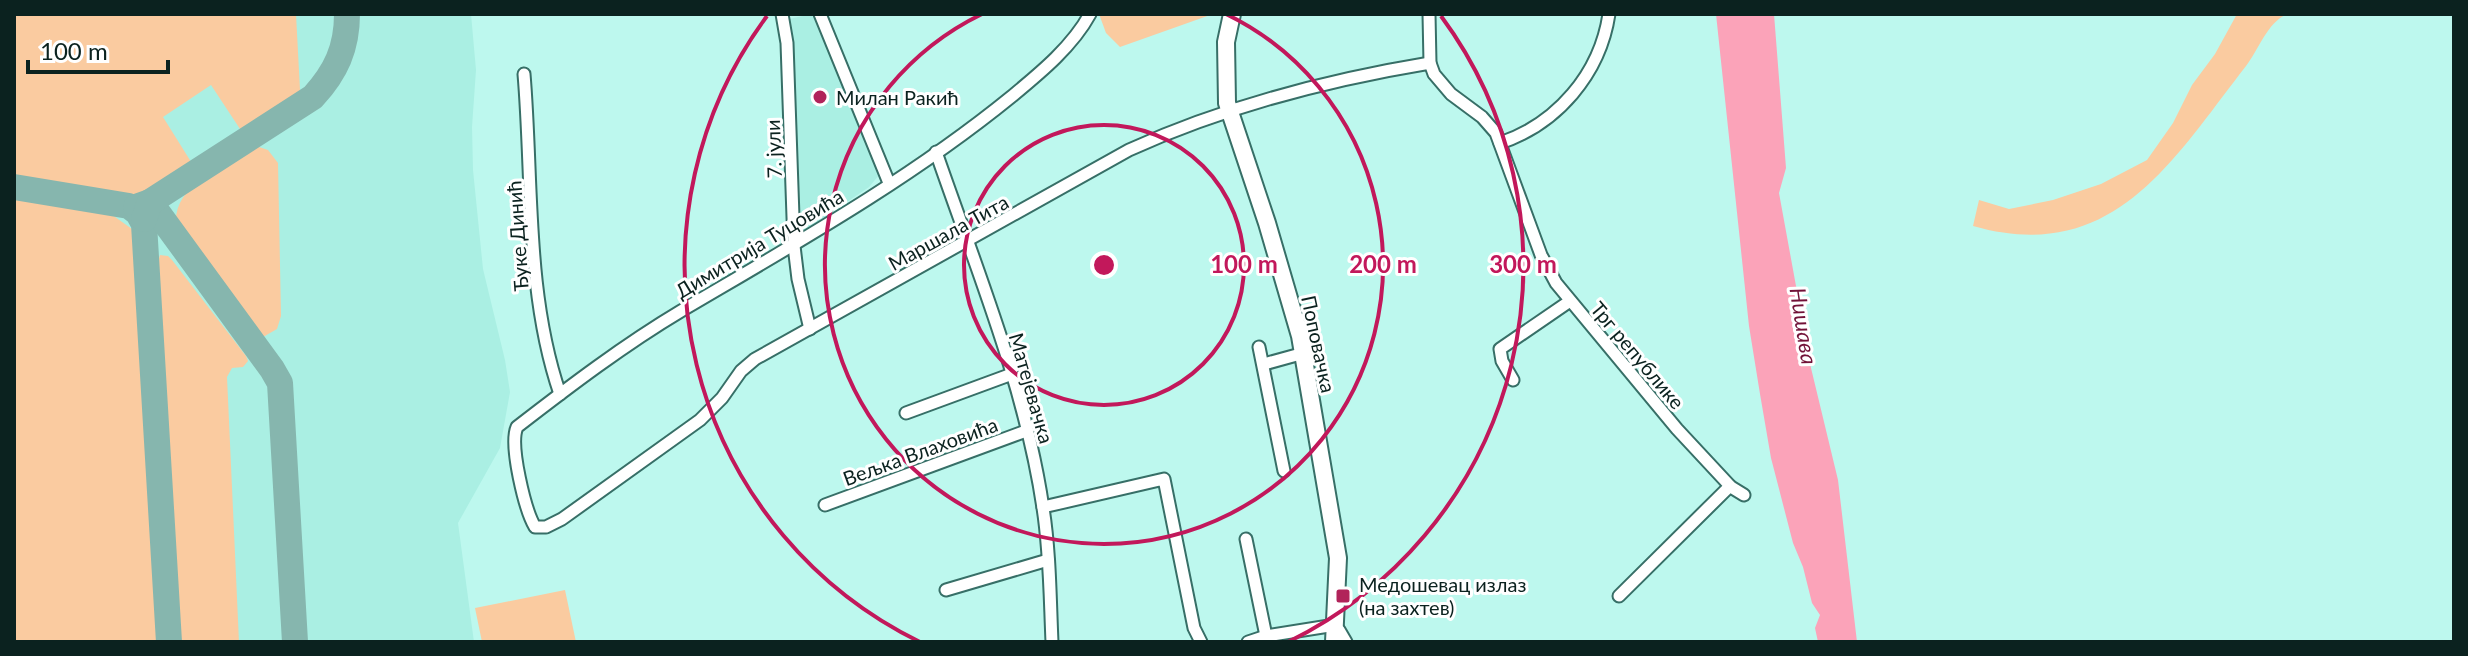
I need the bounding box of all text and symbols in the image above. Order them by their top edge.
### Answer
scale bar [28,24,168,74]
text: 100 m [40,36,108,65]
place label: Милан Ракић [836,85,959,109]
marker: Милан Ракић [811,88,829,106]
street label: 7. јули [760,119,786,179]
street label: Ђуке Динић [501,180,533,292]
street label: Димитрија Туцовића [671,183,847,303]
street label: Маршала Тита [884,189,1012,275]
text: 100 m [1210,249,1278,278]
text: 200 m [1349,249,1417,278]
text: 300 m [1489,249,1557,278]
centre of rings [1090,251,1118,279]
water label: Нишава [1785,286,1823,366]
street label: Поповачка [1297,293,1341,395]
street label: Трг републике [1586,296,1690,414]
street label: Матејевачка [1005,330,1059,446]
street label: Вељка Влаховића [839,412,1001,490]
place label: Медошевац излаз (на захтев) [1359,572,1526,619]
marker: Медошевац излаз (на захтев) [1334,587,1352,605]

